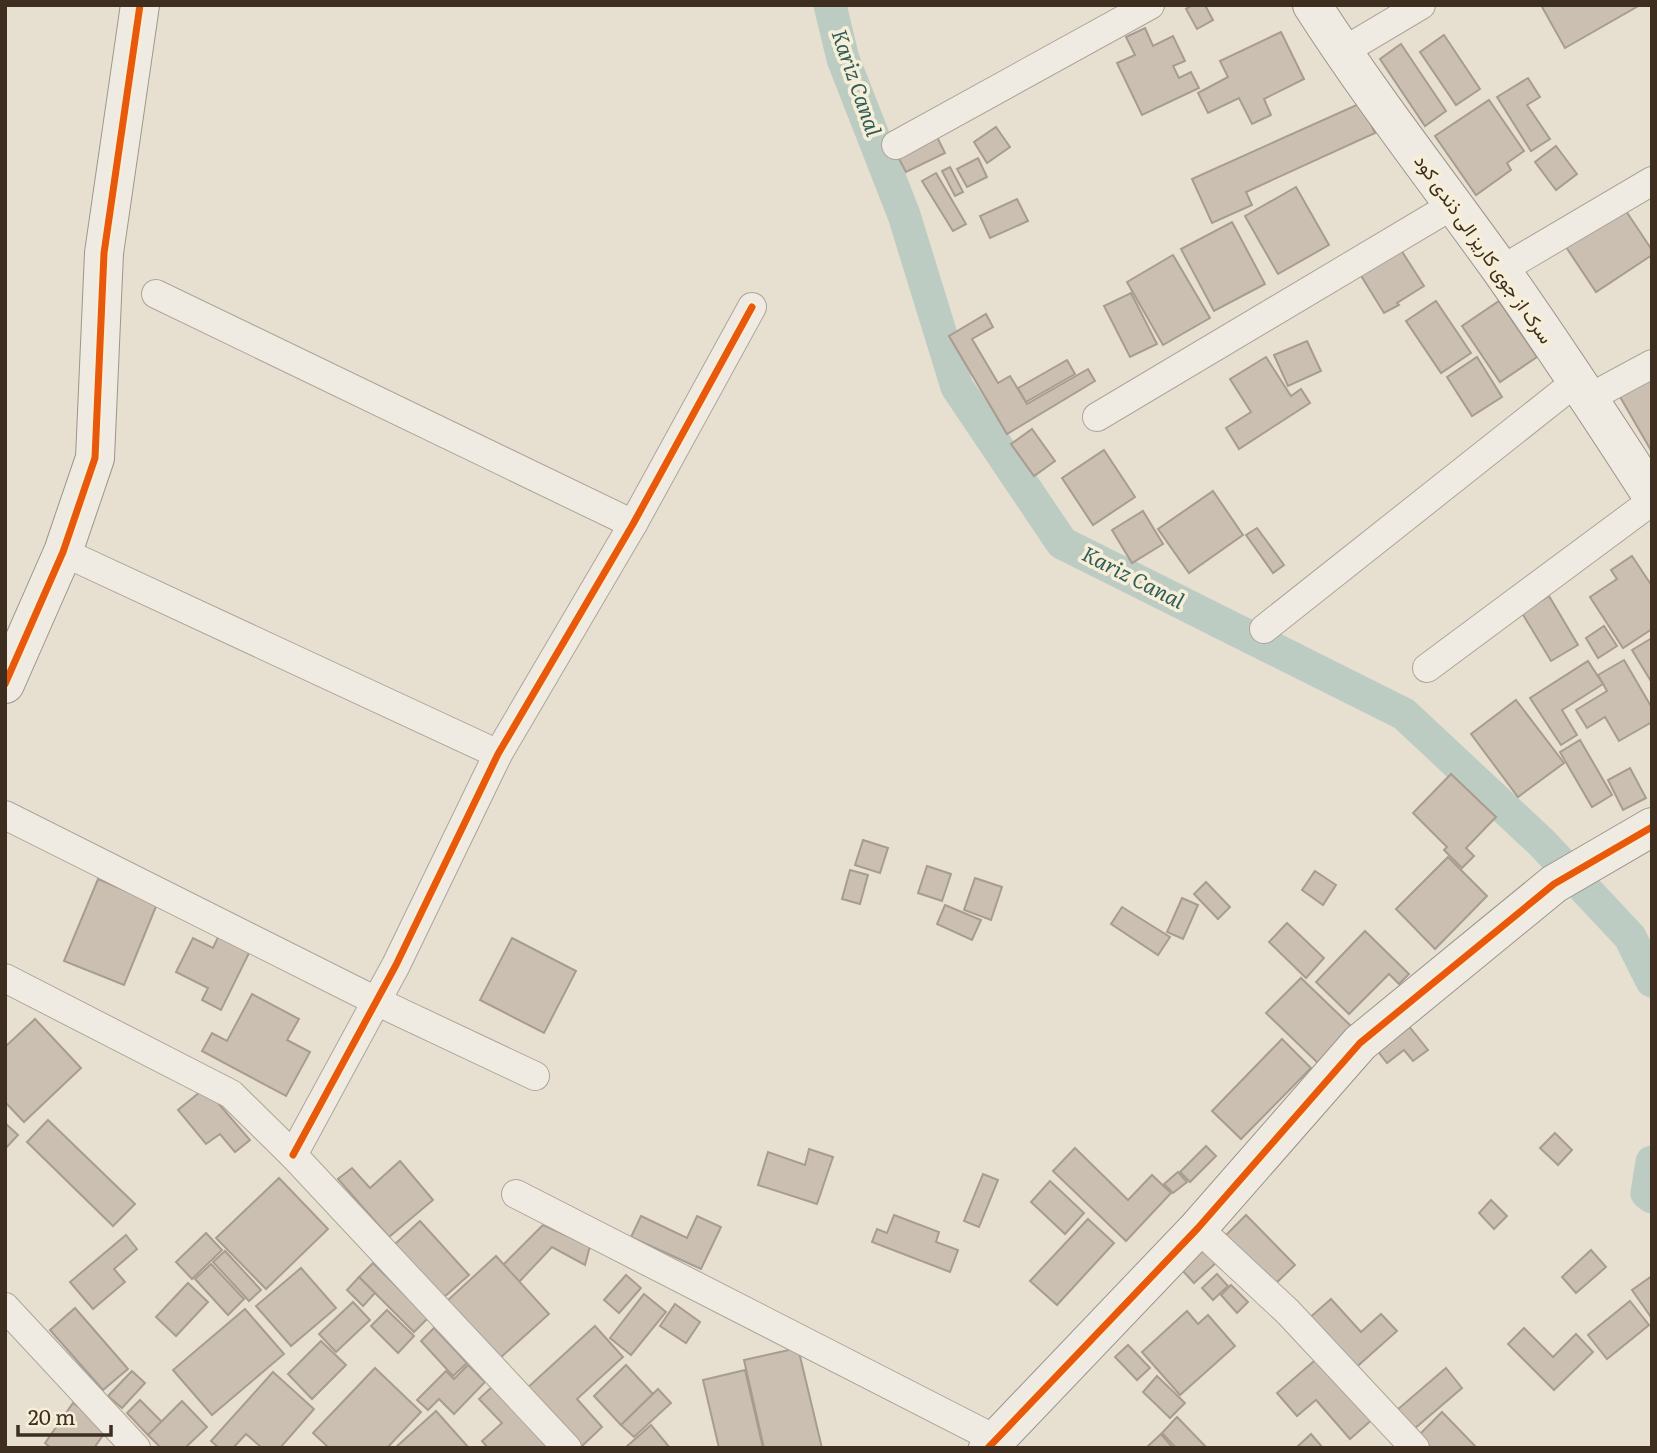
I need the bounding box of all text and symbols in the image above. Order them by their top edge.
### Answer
water label: Kariz Canal [826,25,891,140]
street label: سرک از جوی کاریز الی ذندی کود [1409,148,1561,349]
water label: Kariz Canal [1078,537,1191,615]
scale bar [18,1394,110,1438]
text: 20 m [28,1400,75,1431]

